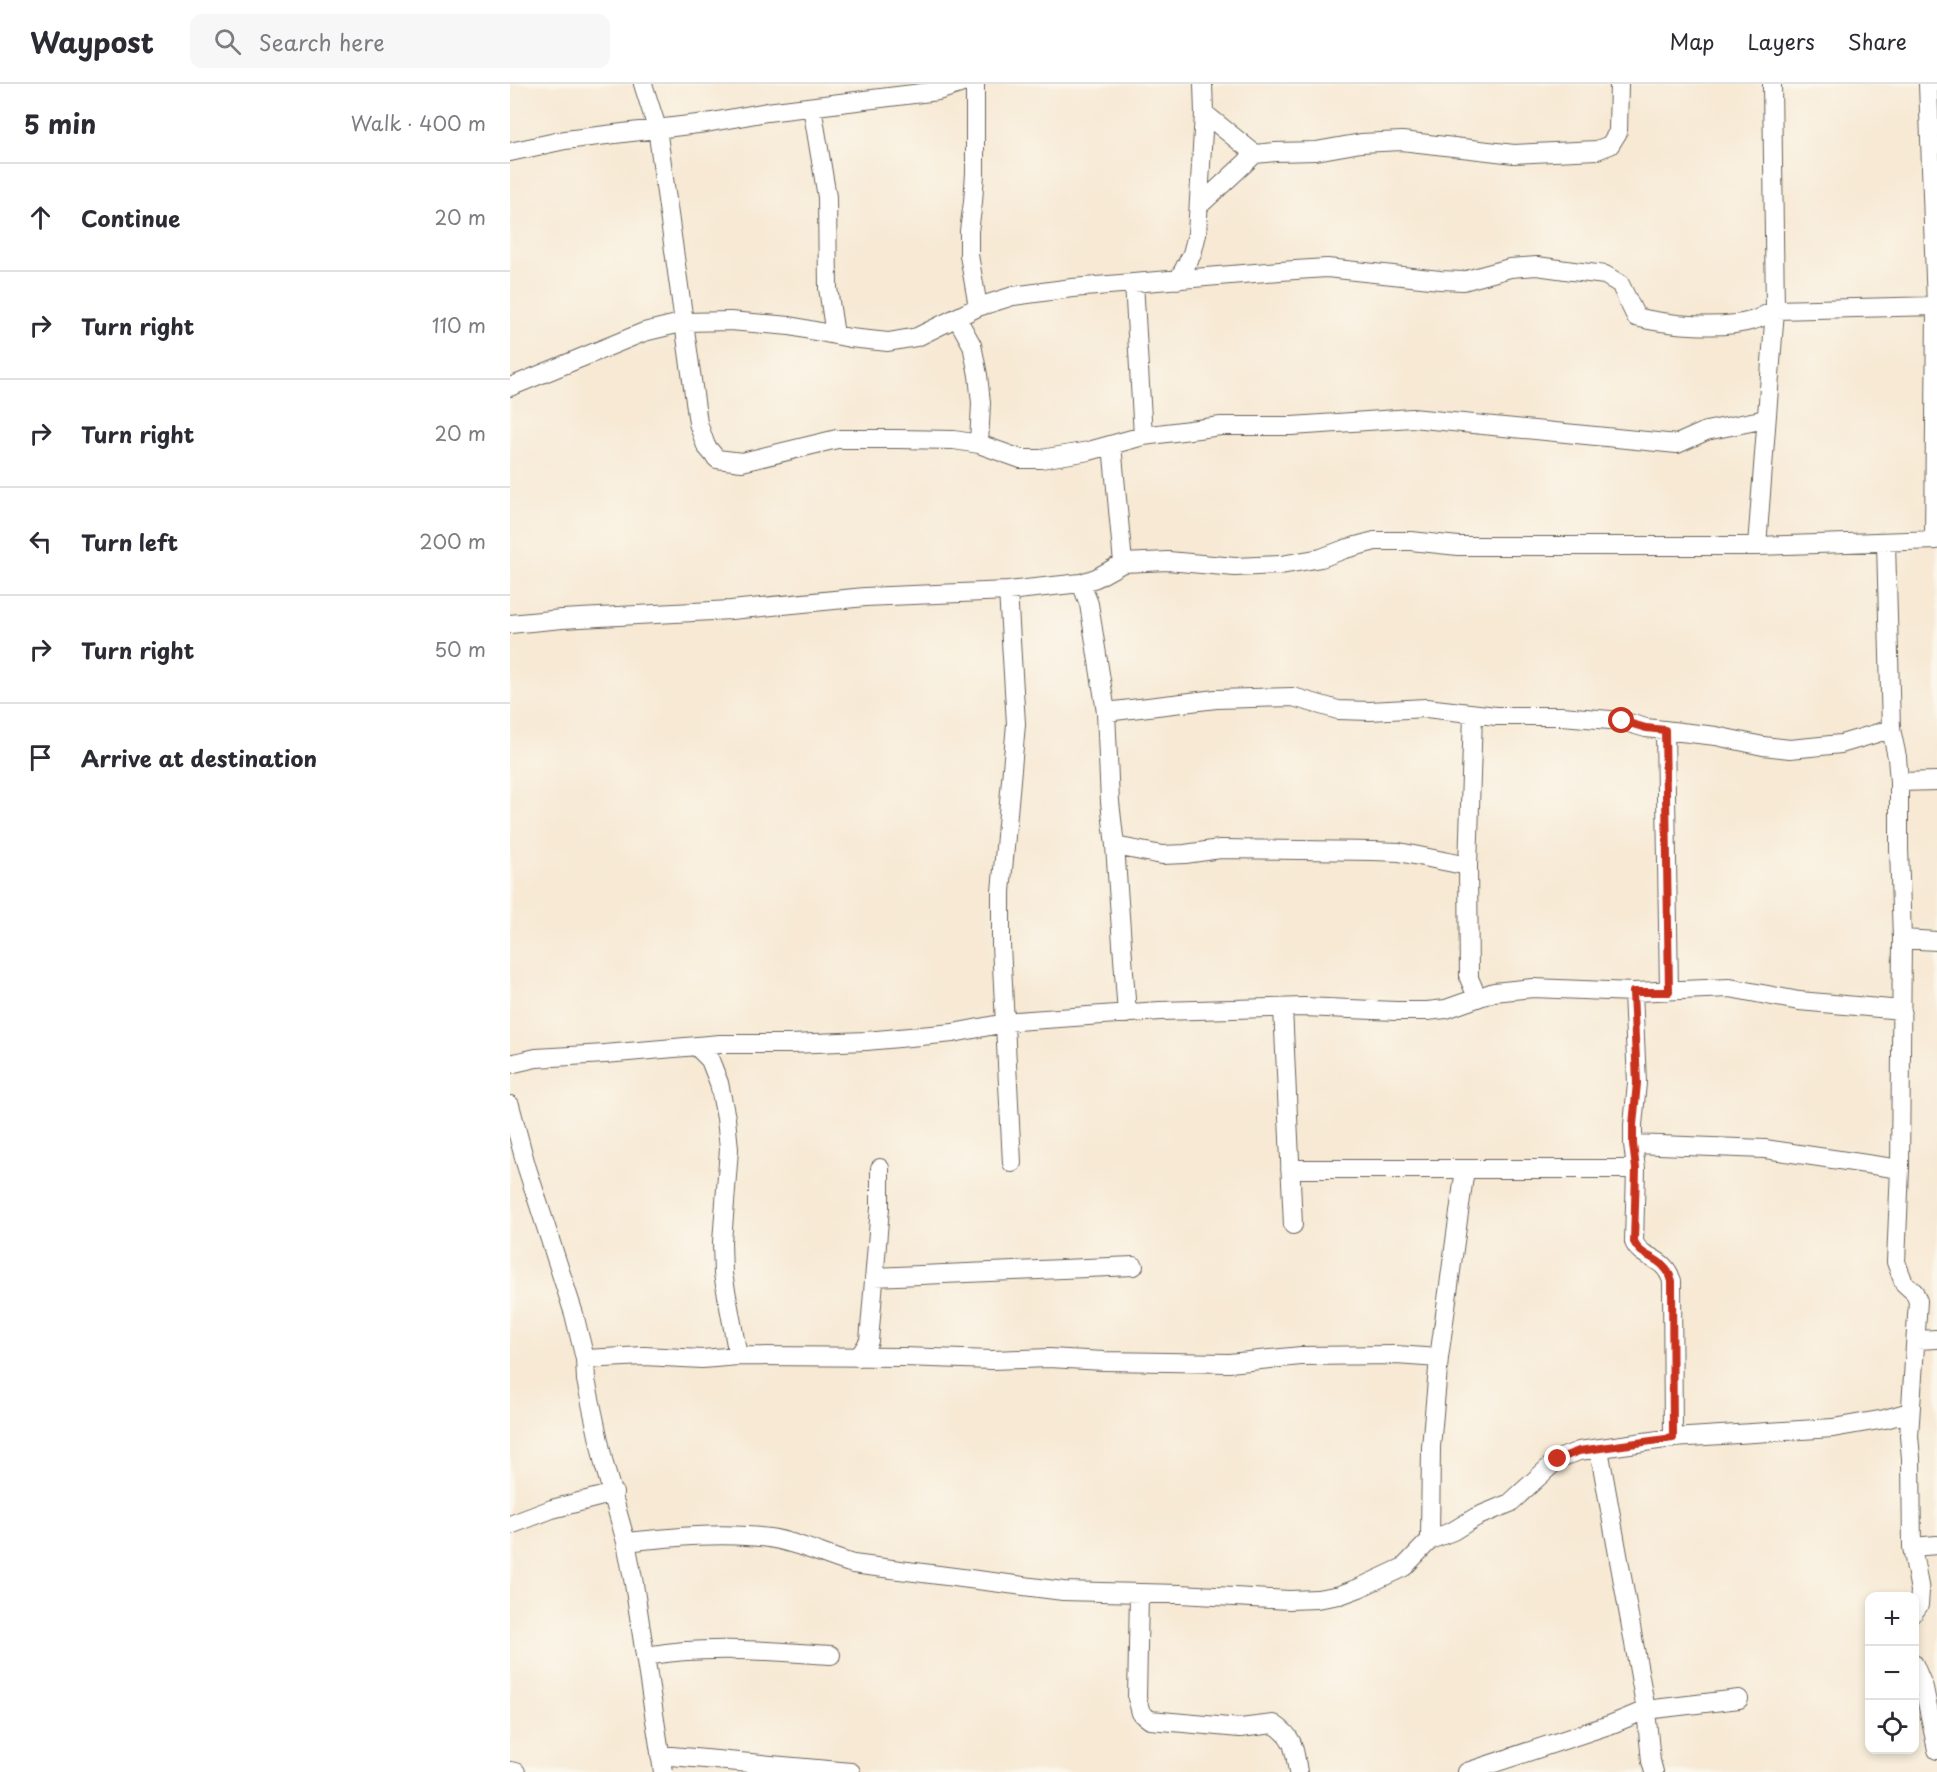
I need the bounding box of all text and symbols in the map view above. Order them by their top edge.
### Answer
search box [190,14,610,68]
text: Waypost [30,20,154,63]
icon: search [211,25,244,58]
text: Search here [259,25,385,58]
text: Map [1670,25,1714,57]
text: Layers [1747,25,1815,57]
text: Share [1848,25,1907,57]
text: 5 min [24,104,96,143]
text: Walk · 400 m [351,108,486,138]
icon: ahead [24,201,57,234]
text: Continue [81,201,180,234]
text: 20 m [434,202,486,232]
icon: right [24,309,57,342]
text: Turn right [81,309,194,342]
text: 110 m [432,310,486,340]
icon: right [24,417,57,450]
text: Turn right [81,417,194,450]
text: 20 m [434,418,486,448]
icon: left [24,525,57,558]
text: Turn left [81,525,178,558]
text: 200 m [419,526,486,556]
icon: right [24,633,57,666]
text: Turn right [81,633,194,666]
text: 50 m [434,634,486,664]
route start [1608,707,1634,733]
icon: arrive [24,741,57,774]
text: Arrive at destination [81,741,317,774]
route end [1544,1445,1570,1471]
map controls [1865,1592,1919,1754]
button: + [1865,1592,1919,1646]
button: − [1865,1646,1919,1700]
button: locate [1865,1700,1919,1754]

